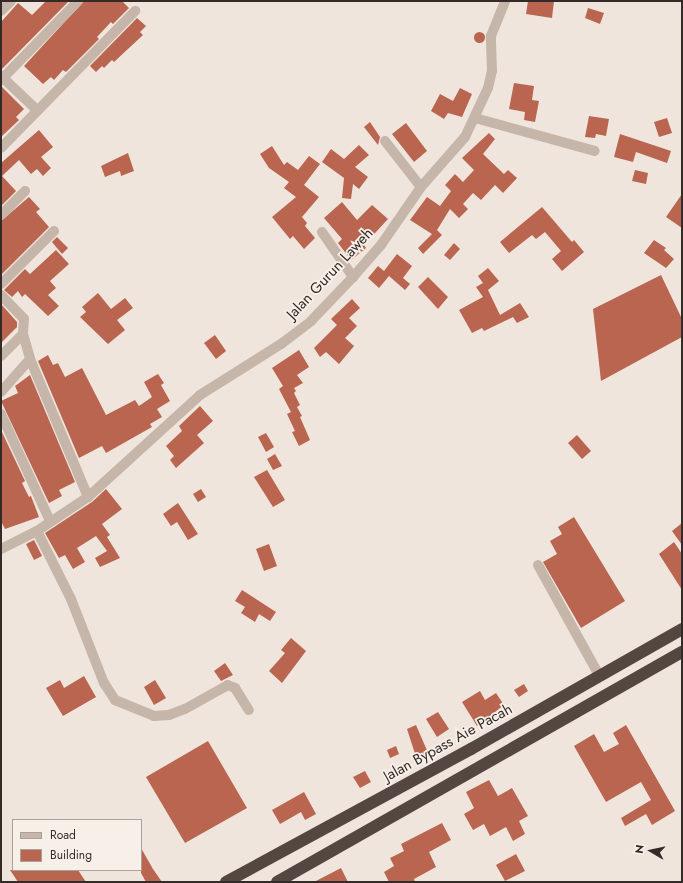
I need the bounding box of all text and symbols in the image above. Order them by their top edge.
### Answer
street label: Jalan Gurun Laweh [283,225,377,323]
street label: Jalan Bypass Aie Pacah [380,700,516,786]
legend [12,819,142,871]
text: Road [50,826,76,844]
north arrow [631,831,671,871]
text: N [631,844,648,855]
text: Building [50,846,92,864]

